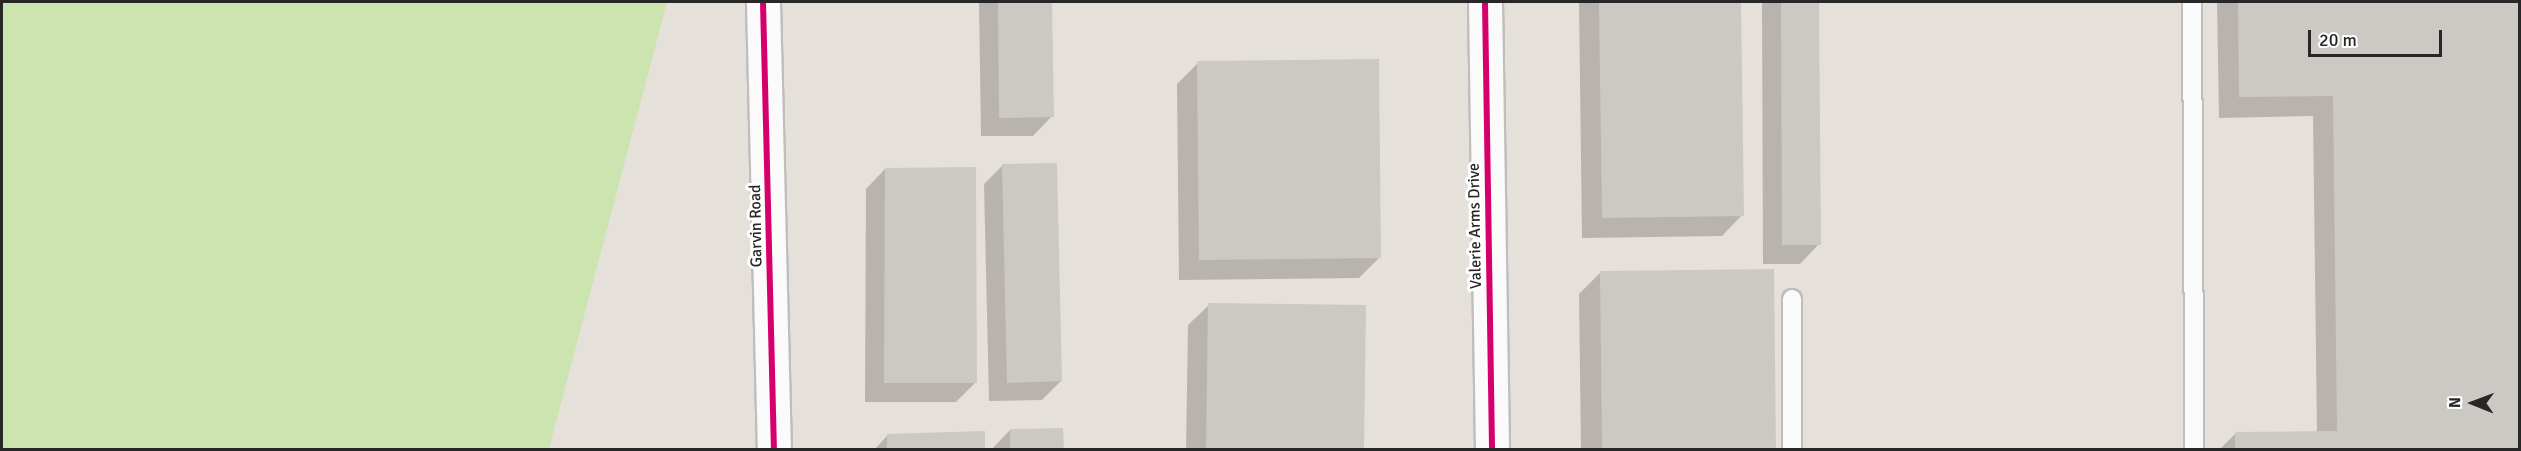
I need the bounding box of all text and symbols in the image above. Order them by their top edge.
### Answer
scale bar [2311,18,2444,56]
text: 20 m [2319,29,2357,51]
street label: Valerie Arms Drive [1464,163,1486,289]
street label: Garvin Road [746,185,766,267]
north arrow [2443,373,2503,433]
text: N [2445,397,2465,408]

